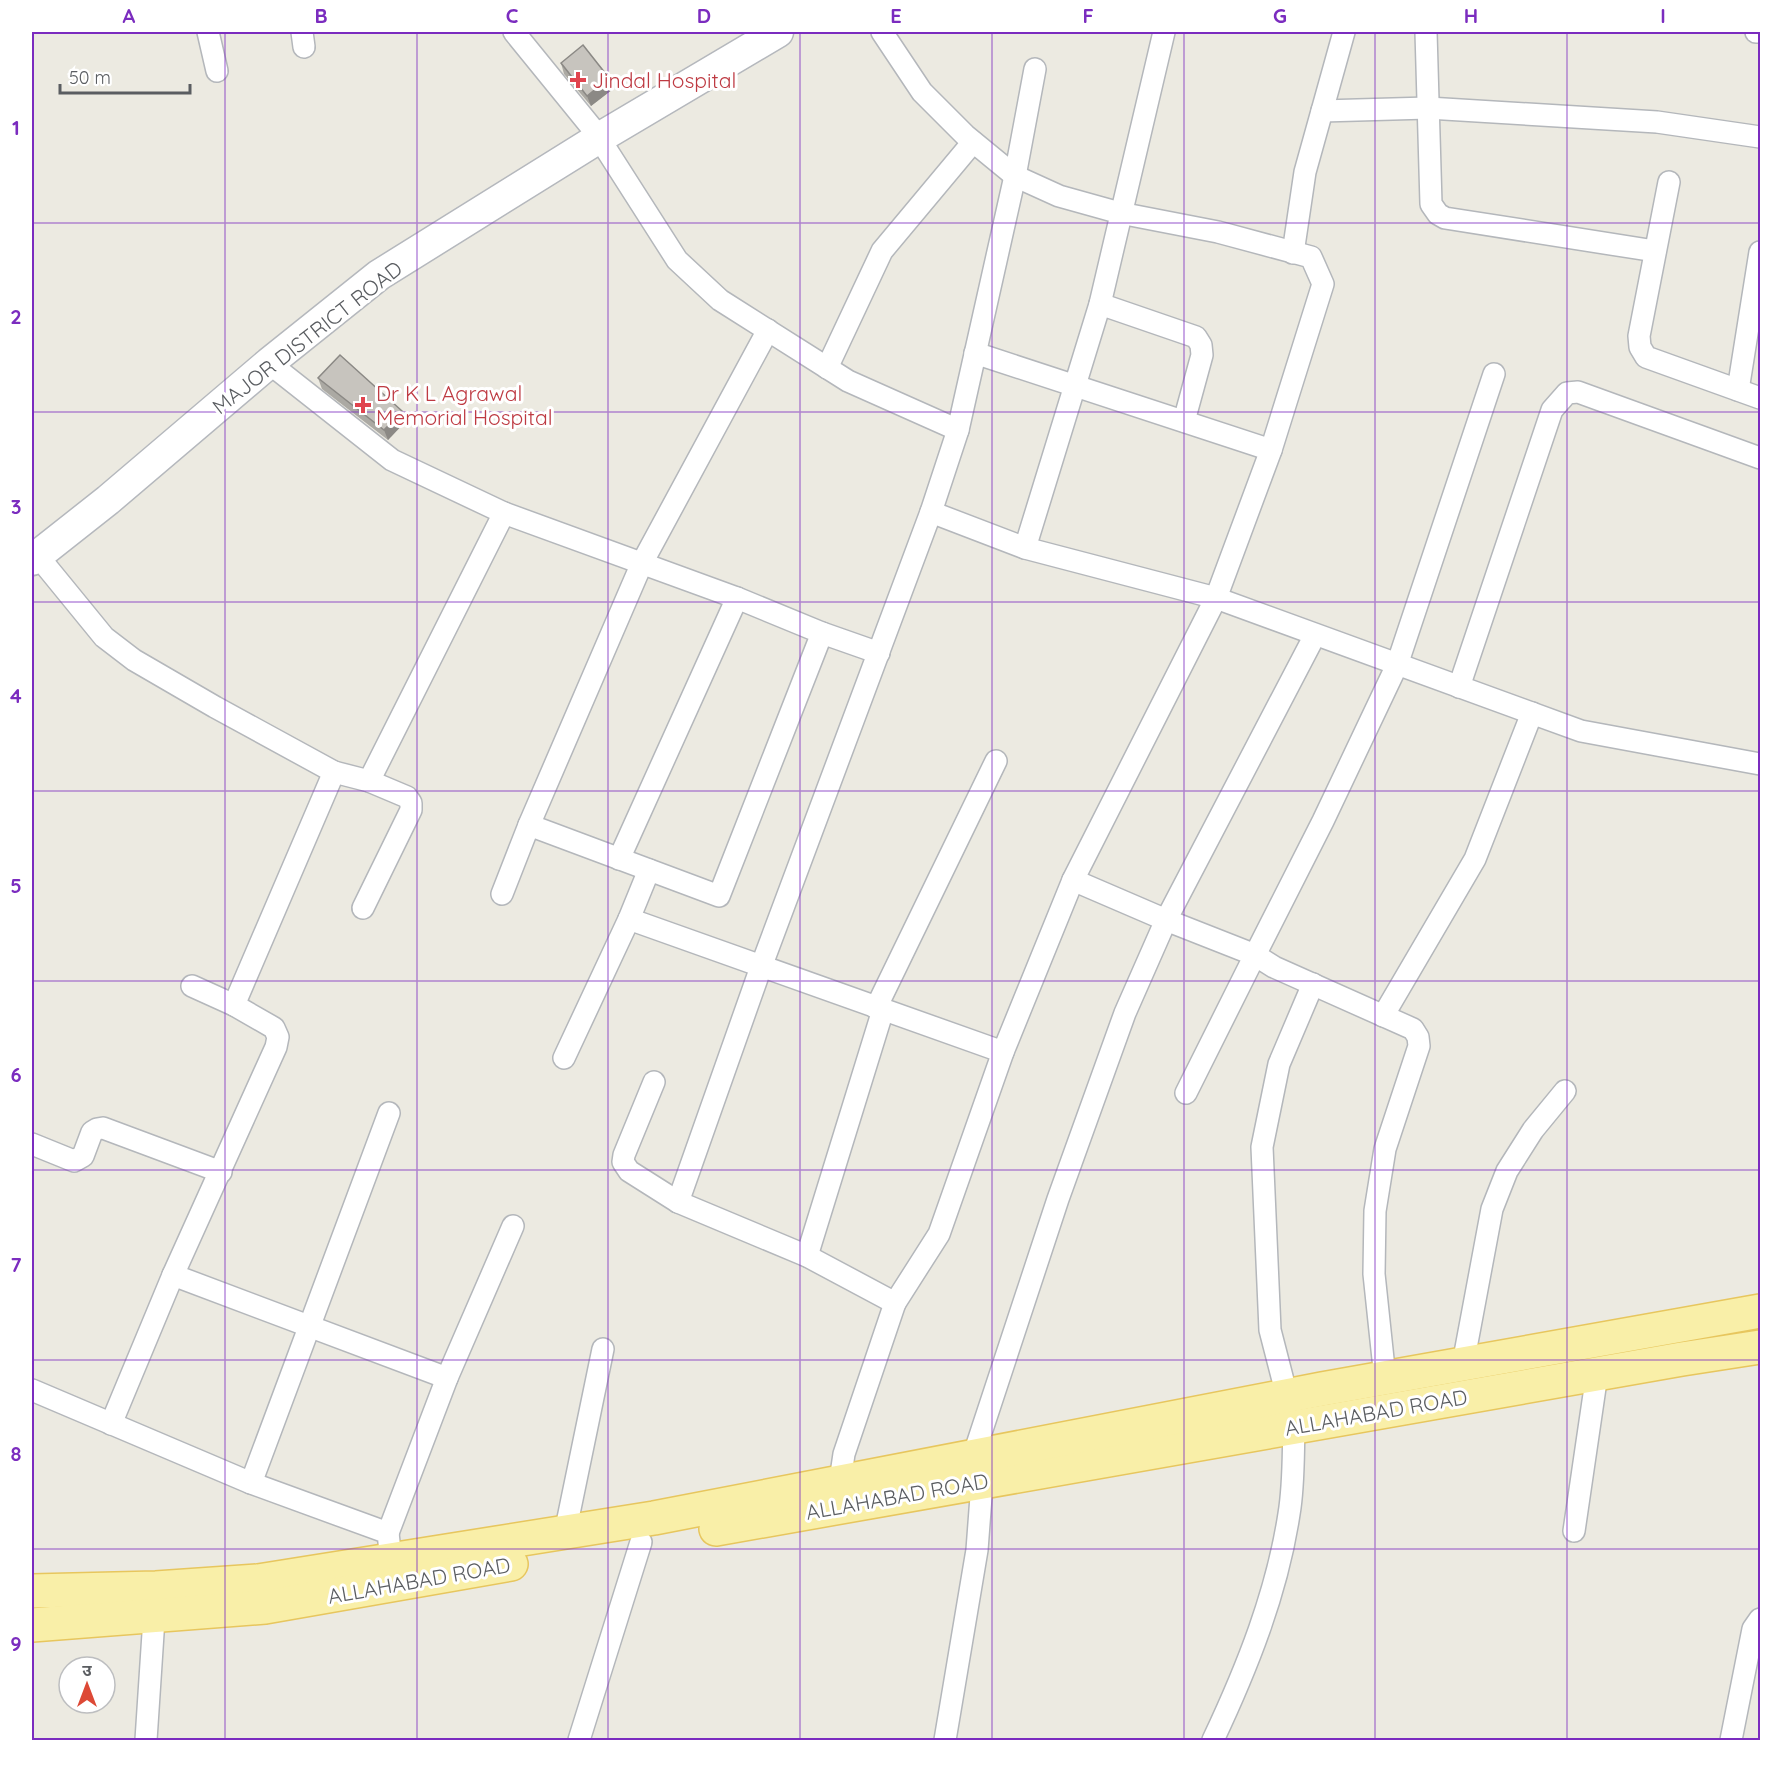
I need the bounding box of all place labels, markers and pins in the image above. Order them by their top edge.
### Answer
place label: Jindal Hospital [592,67,736,93]
marker: Jindal Hospital [569,71,587,89]
place label: Dr K L Agrawal Memorial Hospital [376,380,552,430]
marker: Dr K L Agrawal Memorial Hospital [354,396,372,414]

